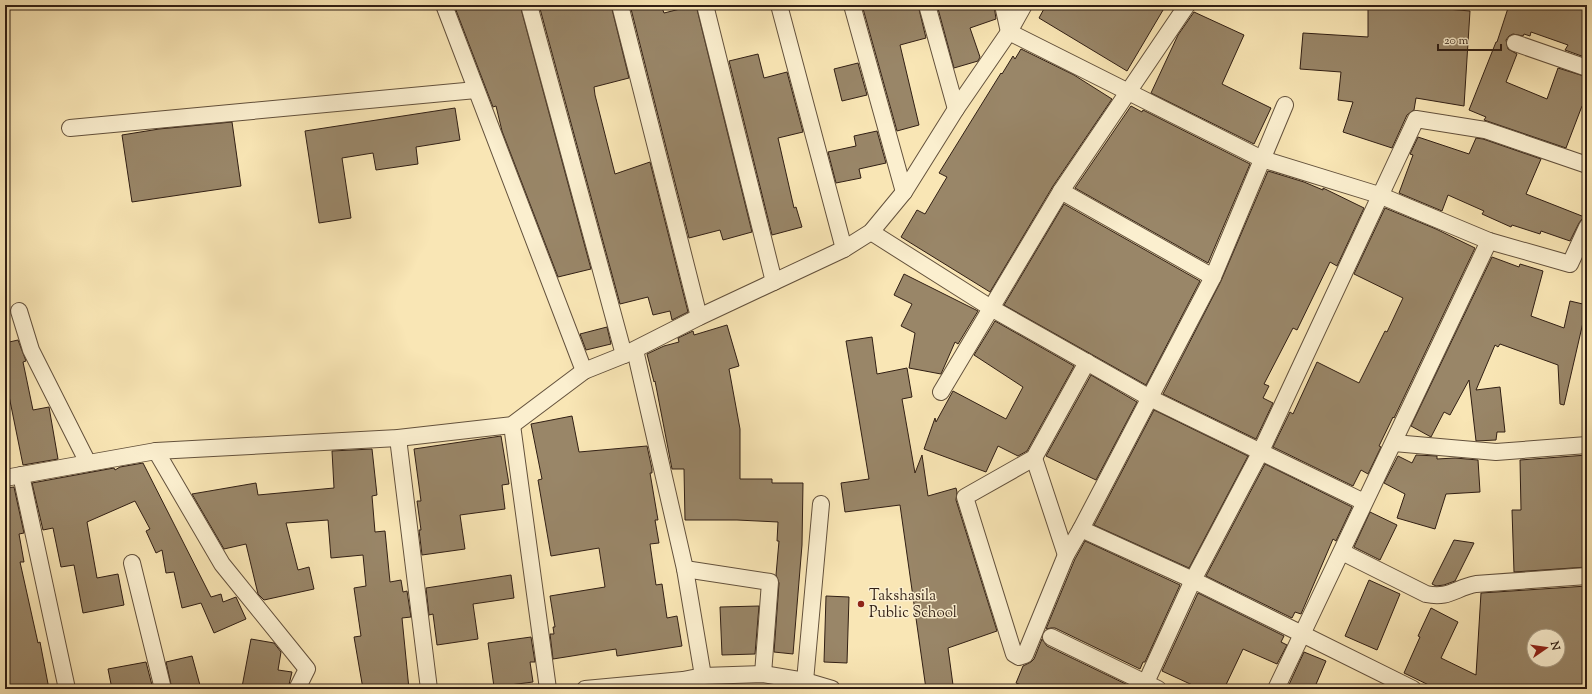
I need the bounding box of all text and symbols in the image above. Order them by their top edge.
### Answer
scale bar [1438,26,1501,52]
text: 20 m [1444,32,1469,50]
place label: Takshasila Public School [869,586,957,624]
marker: Takshasila Public School [856,599,866,609]
north arrow [1526,628,1566,668]
text: N [1546,639,1564,652]

